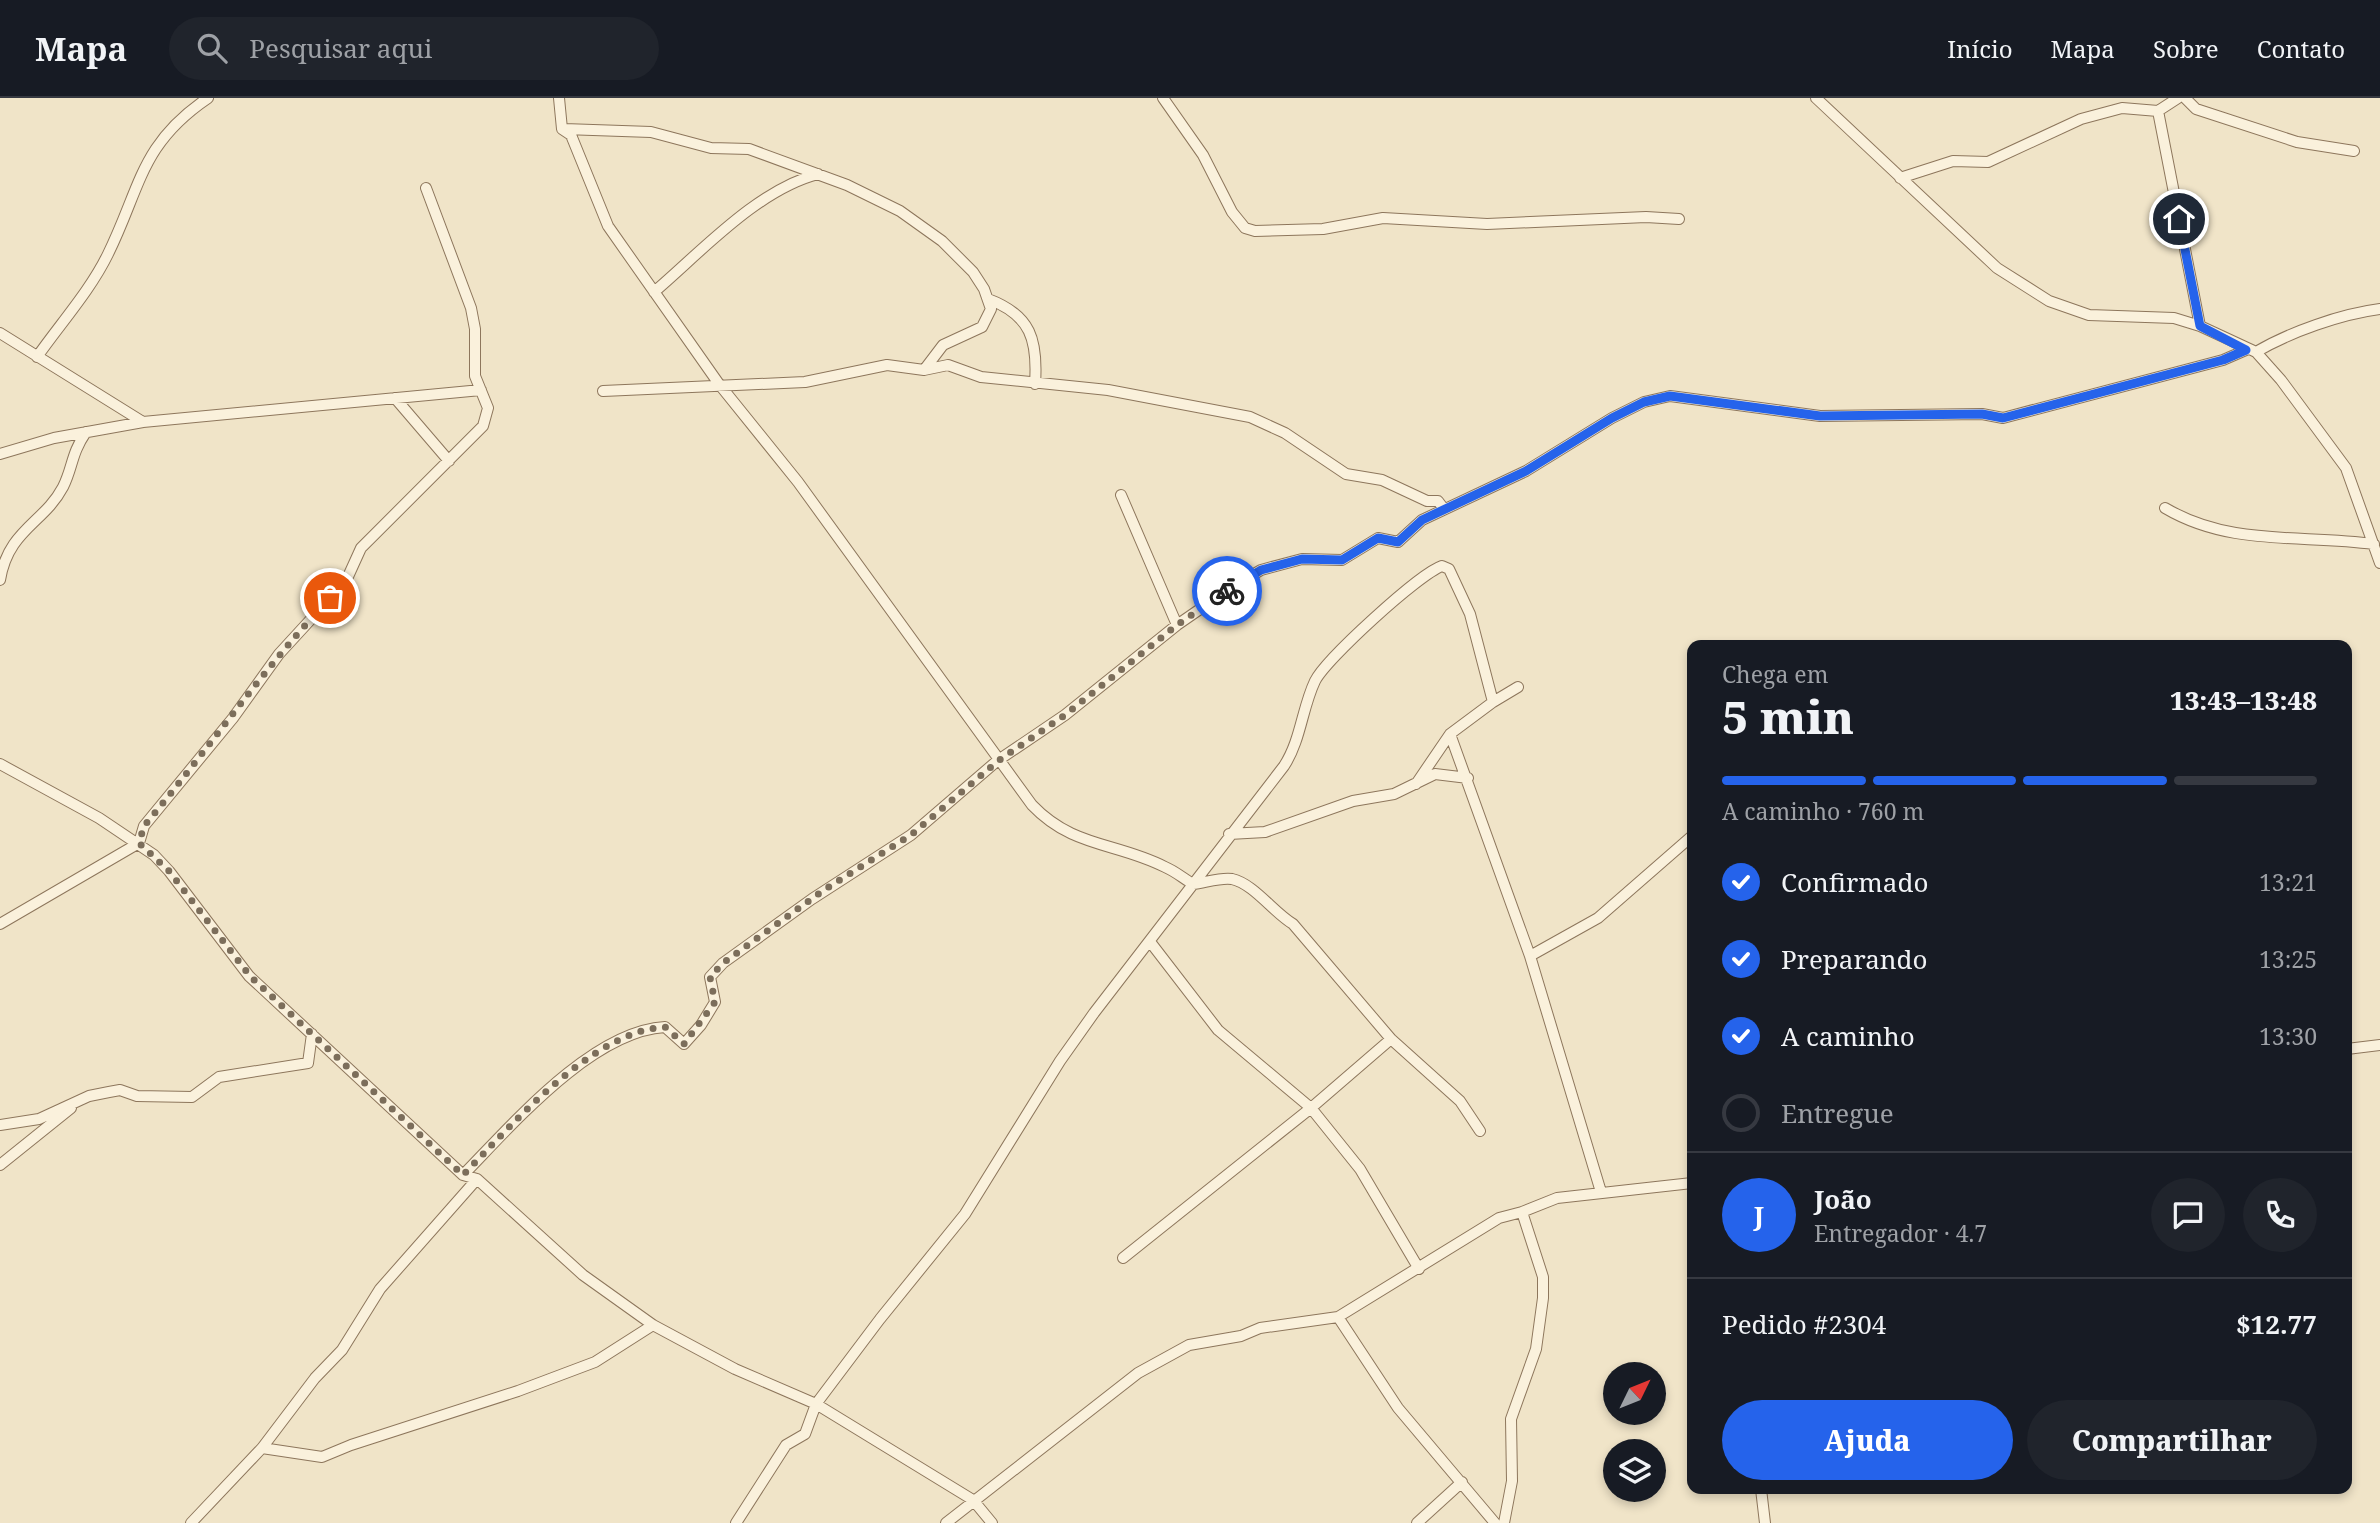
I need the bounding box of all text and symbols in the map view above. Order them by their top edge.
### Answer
search box [169,17,659,80]
text: Mapa [35,26,127,71]
icon: search [193,29,231,67]
text: Pesquisar aqui [249,30,432,66]
text: Início [1947,32,2013,65]
text: Mapa [2051,32,2115,65]
text: Sobre [2153,32,2219,65]
text: Contato [2257,32,2345,65]
pin [2149,189,2209,249]
icon: home [2160,200,2198,238]
courier [1192,556,1262,626]
pin [300,568,360,628]
icon: bike [1208,572,1246,610]
icon: bag [311,579,349,617]
text: Chega em [1722,658,1828,690]
text: 13:43–13:48 [2170,682,2317,718]
text: 5 min [1722,685,1854,747]
text: A caminho · 760 m [1722,795,1924,827]
icon: check [1722,863,1760,901]
text: Confirmado [1781,864,1928,900]
text: 13:21 [2259,866,2317,898]
icon: check [1722,940,1760,978]
text: Preparando [1781,941,1928,977]
text: 13:25 [2259,943,2317,975]
icon: check [1722,1017,1760,1055]
text: A caminho [1781,1018,1915,1054]
text: 13:30 [2259,1020,2317,1052]
text: Entregue [1781,1095,1894,1131]
button: chat [2151,1178,2225,1252]
button: phone [2243,1178,2317,1252]
text: João [1814,1181,1872,1217]
text: J [1754,1197,1764,1233]
text: Entregador · 4.7 [1814,1217,1987,1249]
text: Pedido #2304 [1722,1306,1886,1342]
text: $12.77 [2236,1306,2317,1342]
north arrow [1603,1362,1666,1424]
map controls [1603,1362,1666,1502]
button: Ajuda [1722,1400,2013,1480]
button: Compartilhar [2027,1400,2317,1480]
button: layers [1603,1439,1666,1502]

